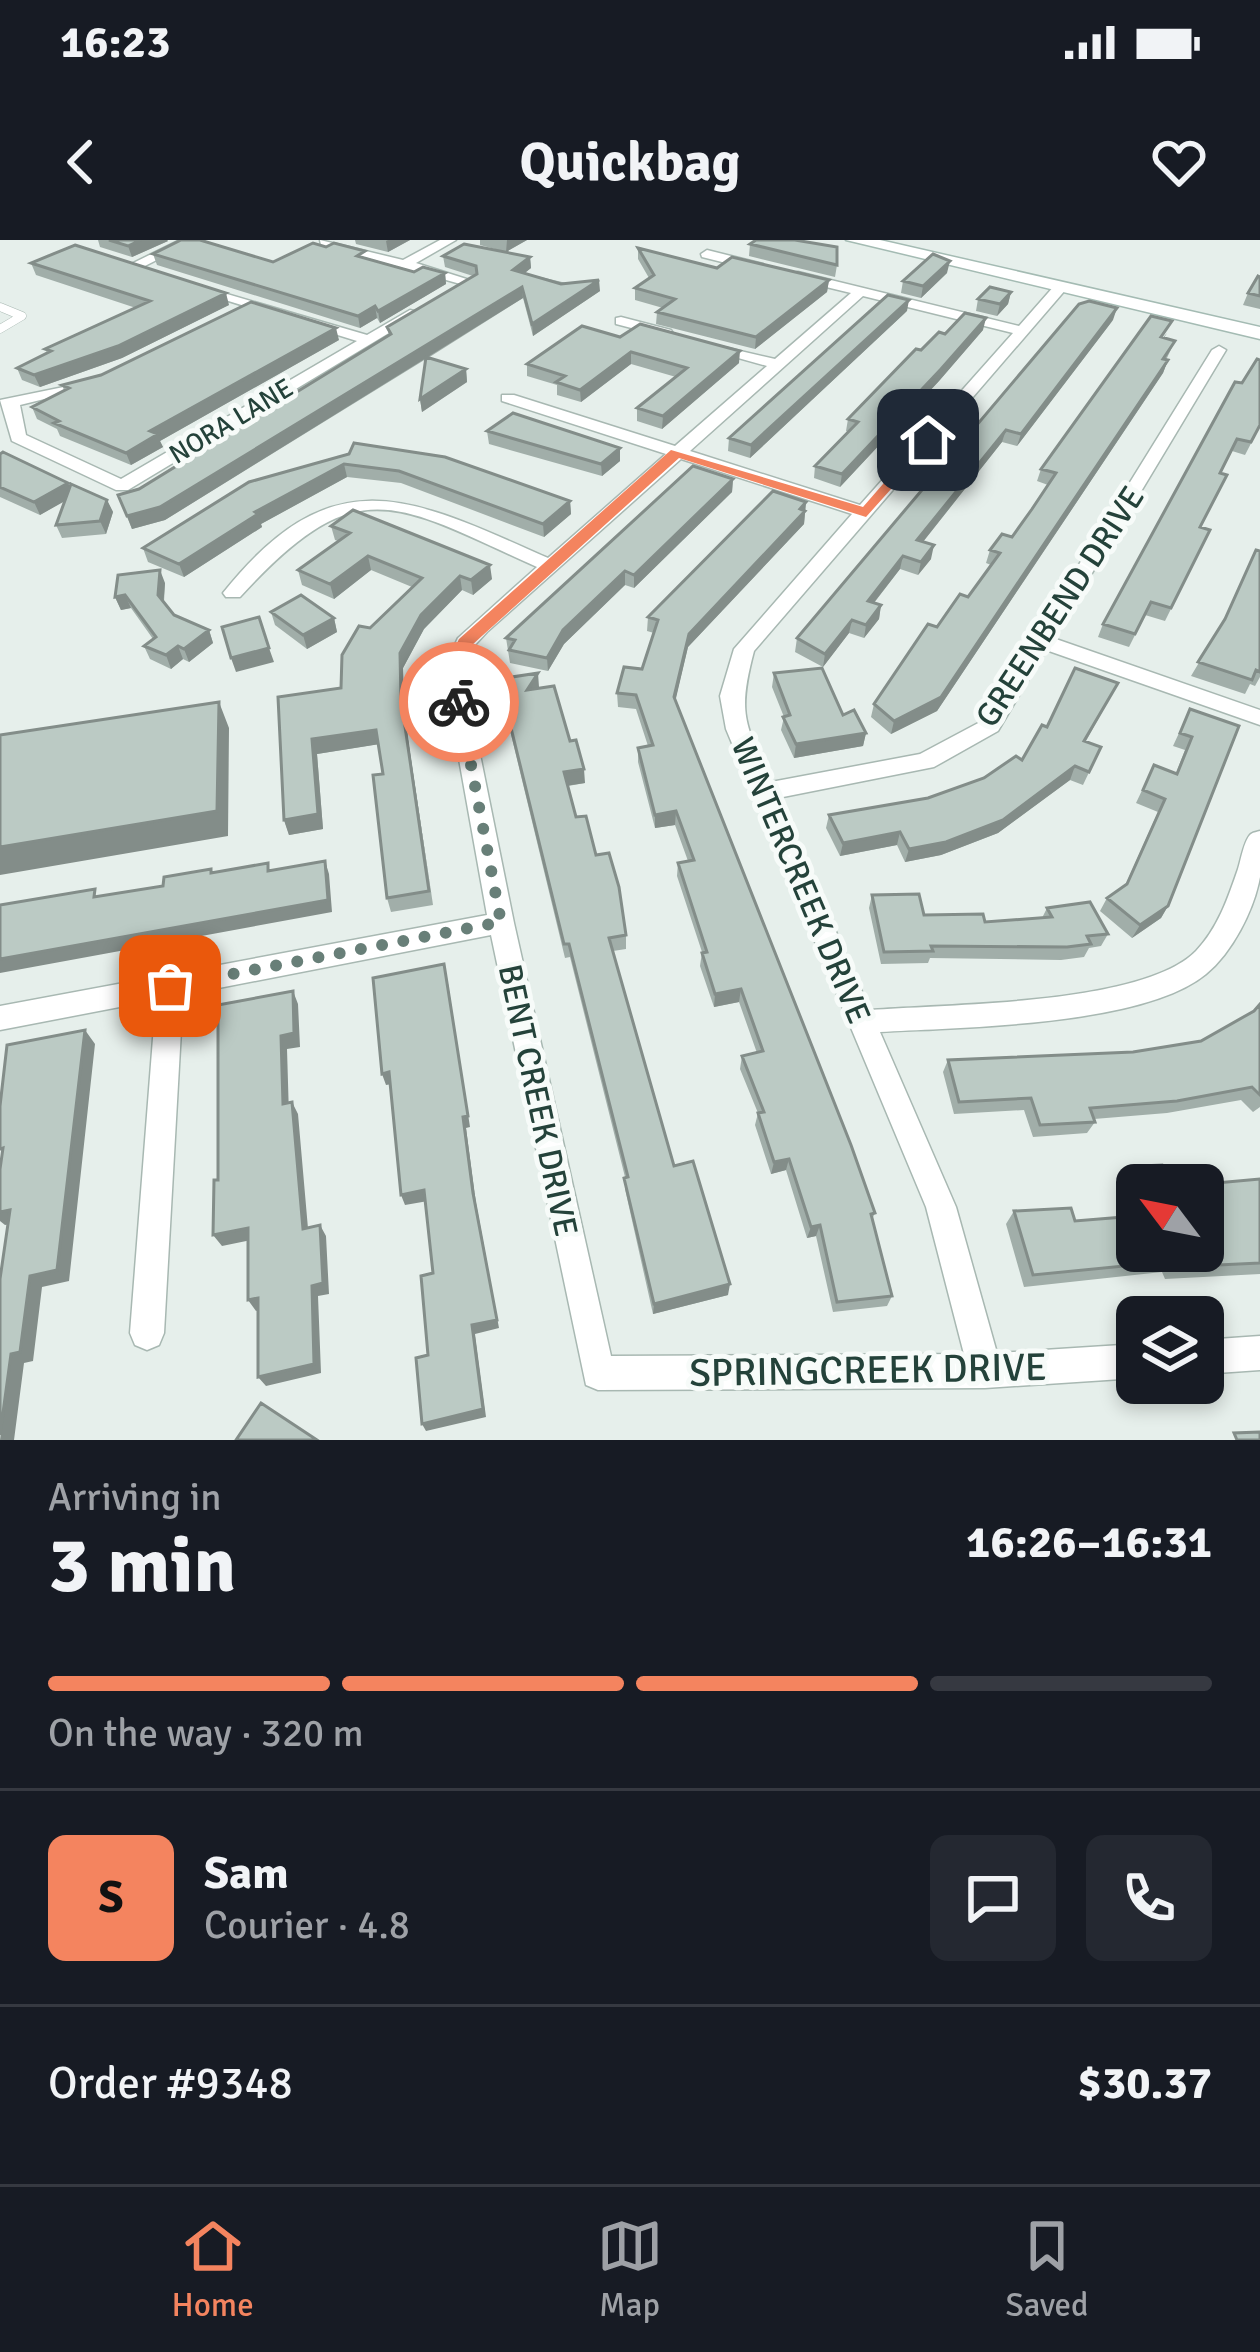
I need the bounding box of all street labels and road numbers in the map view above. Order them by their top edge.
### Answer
street label: NORA LANE [163,372,299,471]
street label: GREENBEND DRIVE [967,479,1153,735]
street label: WINTERCREEK DRIVE [722,731,879,1030]
street label: BENT CREEK DRIVE [489,961,586,1240]
street label: SPRINGCREEK DRIVE [689,1343,1047,1397]

